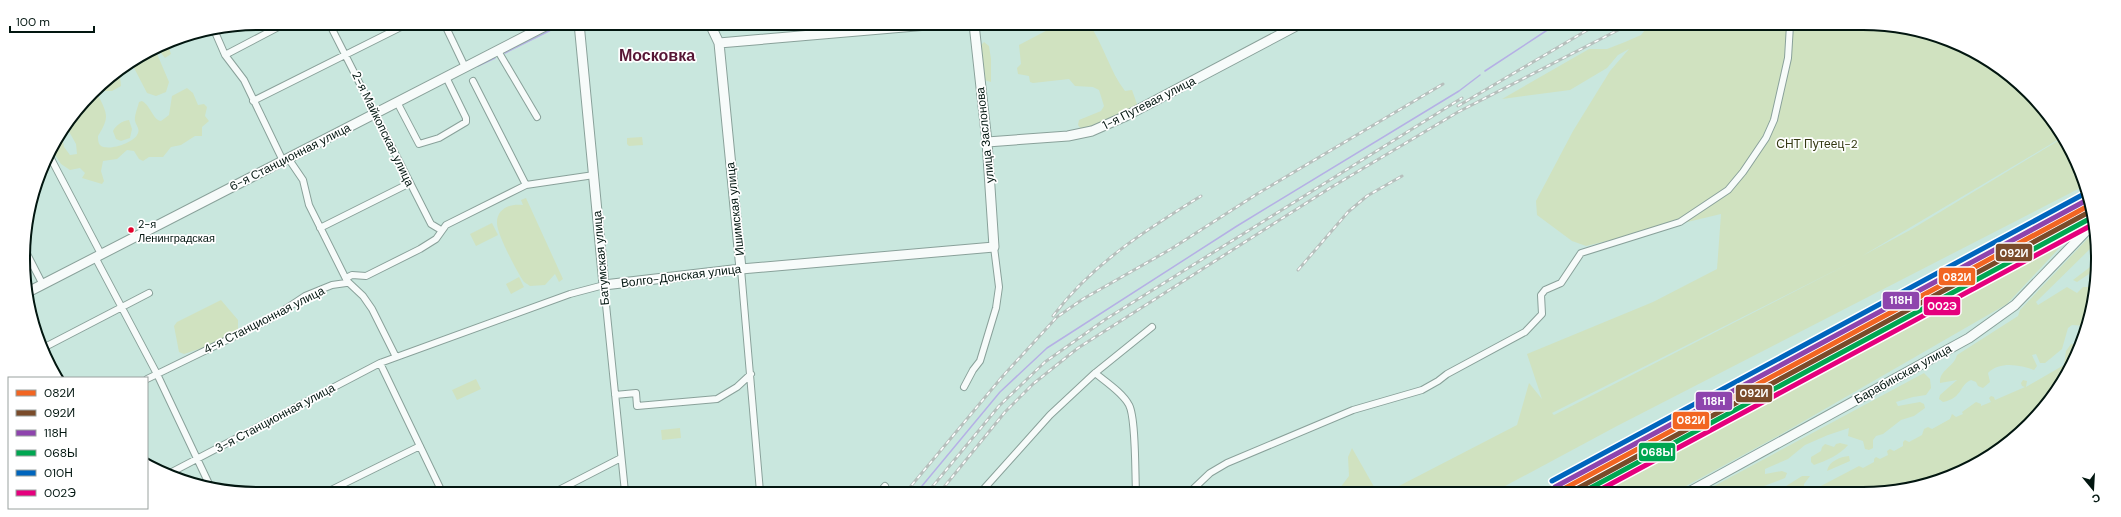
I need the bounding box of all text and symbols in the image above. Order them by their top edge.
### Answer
scale bar [10,8,94,34]
text: 100 m [16,14,50,30]
district label: Московка [619,45,695,66]
street label: 2-я Майкопская улица [348,69,418,189]
street label: 1-я Путевая улица [1100,73,1198,133]
street label: улица Заслонова [972,86,998,184]
street label: 6-я Станционная улица [227,119,354,195]
park label: СНТ Путеец-2 [1776,136,1858,152]
street label: Ишимская улица [722,161,748,257]
street label: Батумская улица [589,210,613,306]
place label: 2-я Ленинградская [138,217,215,245]
marker: 2-я Ленинградская [126,225,136,235]
line badge: 092И [1995,243,2033,262]
text: 092И [2000,246,2029,260]
street label: Волго-Донская улица [620,261,742,291]
line badge: 082И [1938,267,1976,286]
text: 082И [1943,270,1972,284]
street label: 4-я Станционная улица [201,282,327,357]
line badge: 118Н [1882,291,1920,310]
text: 118Н [1890,293,1913,307]
line badge: 002Э [1923,296,1961,316]
text: 002Э [1927,299,1957,313]
street label: Барабинская улица [1851,340,1955,407]
legend [8,377,148,509]
street label: 3-я Станционная улица [212,379,338,456]
line badge: 092И [1735,384,1773,403]
text: 082И [44,385,75,401]
text: 092И [1740,386,1769,400]
line badge: 118Н [1695,391,1733,411]
text: 118Н [1703,394,1726,408]
text: 092И [44,405,75,421]
line badge: 082И [1672,411,1710,430]
text: 082И [1677,413,1706,427]
text: 118Н [44,425,67,441]
line badge: 068Ы [1638,442,1676,462]
text: 068Ы [44,445,78,461]
text: 068Ы [1641,445,1673,459]
text: 010Н [44,465,73,481]
north arrow [2073,469,2113,509]
text: 002Э [44,485,76,501]
text: С [2090,491,2102,506]

